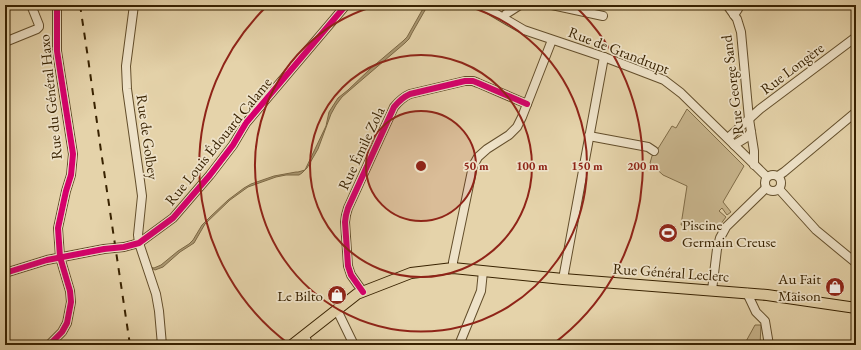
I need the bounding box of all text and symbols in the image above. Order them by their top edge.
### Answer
street label: Rue de Grandrupt [566,22,672,78]
street label: Rue du Général Haxo [34,33,66,161]
street label: Rue George Sand [716,34,748,136]
street label: Rue Longère [756,38,828,98]
street label: Rue Louis Édouard Calame [160,73,276,209]
street label: Rue de Golbey [133,93,163,181]
street label: Rue Émile Zola [333,103,389,193]
text: 50 m [463,158,489,174]
text: 100 m [516,158,548,174]
text: 150 m [571,158,603,174]
text: 200 m [627,158,659,174]
centre of rings [414,159,428,173]
place label: Piscine Germain Creuse [682,215,776,251]
sports icon: Piscine Germain Creuse [657,222,679,244]
street label: Rue Général Leclerc [612,258,730,286]
place label: Au Fait Maison [777,269,821,305]
shop icon: Au Fait Maison [824,276,846,298]
shop icon: Le Bilto [326,284,348,306]
place label: Le Bilto [277,286,323,305]

